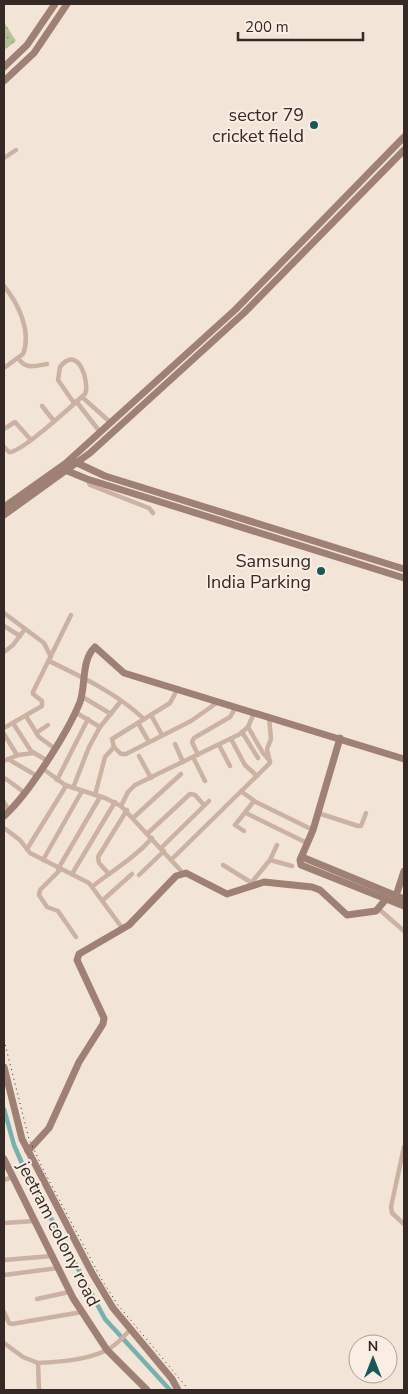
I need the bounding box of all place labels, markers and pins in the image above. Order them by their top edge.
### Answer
place label: sector 79 cricket field [212,103,304,148]
marker: sector 79 cricket field [308,119,320,131]
place label: Samsung India Parking [206,549,311,594]
marker: Samsung India Parking [315,565,327,577]

